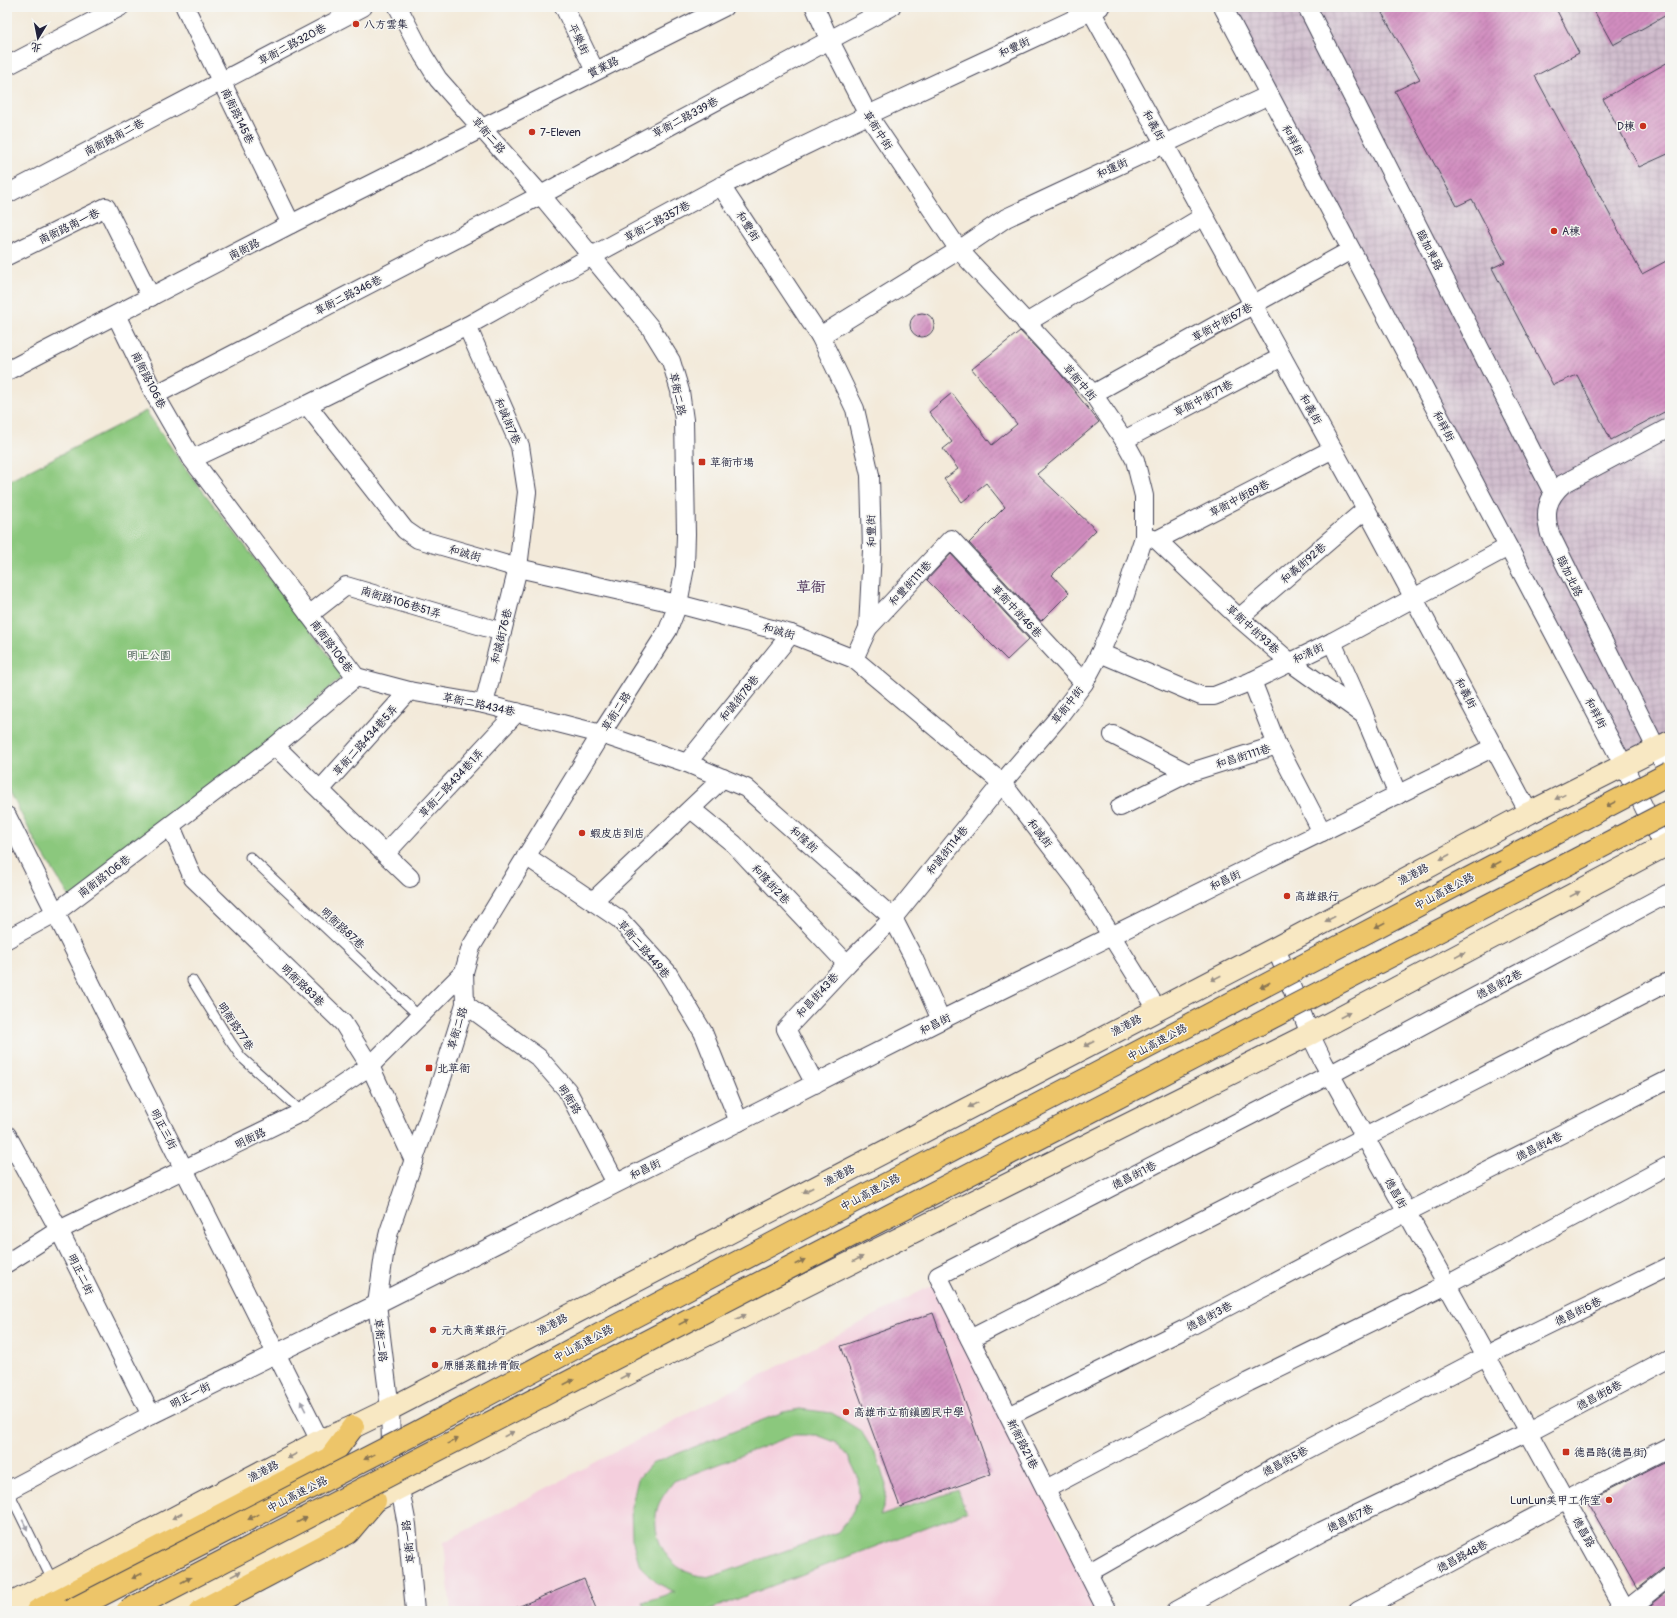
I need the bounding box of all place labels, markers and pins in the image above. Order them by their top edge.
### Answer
place label: 八方雲集 [364,18,408,31]
marker: 八方雲集 [351,19,361,29]
place label: D棟 [1617,120,1635,133]
marker: D棟 [1638,121,1648,131]
place label: 7-Eleven [540,126,581,139]
marker: 7-Eleven [527,127,537,137]
place label: A棟 [1562,225,1580,238]
marker: A棟 [1549,226,1559,236]
place label: 草衙市場 [710,456,754,469]
marker: 草衙市場 [697,457,707,467]
place label: 蝦皮店到店 [590,827,645,840]
marker: 蝦皮店到店 [577,828,587,838]
place label: 高雄銀行 [1295,890,1339,903]
marker: 高雄銀行 [1282,891,1292,901]
place label: 北草衙 [437,1062,471,1075]
marker: 北草衙 [424,1063,434,1073]
place label: 元大商業銀行 [441,1324,507,1337]
marker: 元大商業銀行 [428,1325,438,1335]
place label: 原膳蒸籠排骨飯 [443,1359,520,1372]
marker: 原膳蒸籠排骨飯 [430,1360,440,1370]
place label: 高雄市立前鎮國民中學 [854,1406,964,1419]
marker: 高雄市立前鎮國民中學 [841,1407,851,1417]
place label: 德昌路(德昌街) [1574,1446,1647,1459]
marker: 德昌路(德昌街) [1561,1447,1571,1457]
place label: LunLun美甲工作室 [1510,1494,1601,1507]
marker: LunLun美甲工作室 [1604,1495,1614,1505]

